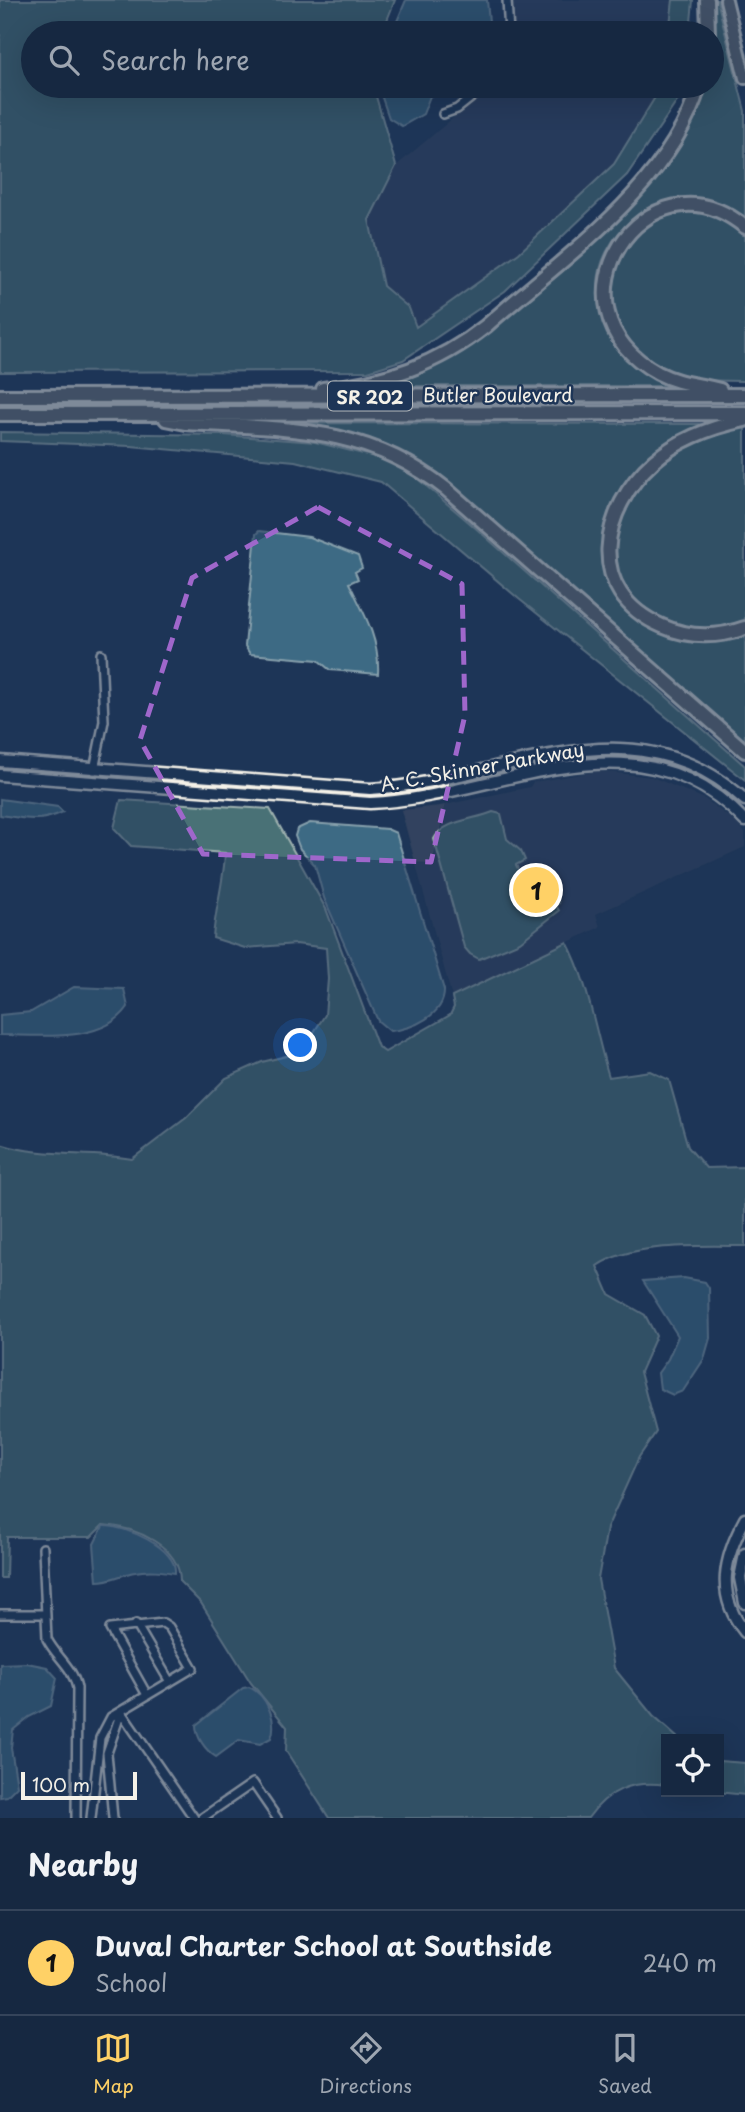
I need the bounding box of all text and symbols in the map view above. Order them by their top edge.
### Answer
search box [21,21,724,98]
text: Search here [101,40,250,79]
icon: search [45,41,83,79]
street label: Butler Boulevard [423,380,573,408]
road number: SR 202 [328,382,412,410]
street label: A. C. Skinner Parkway [378,734,586,798]
pin: 1 [513,864,559,916]
your location [283,1028,317,1062]
map controls [661,1734,724,1797]
button: locate [661,1734,724,1797]
scale bar [21,1769,136,1801]
text: 100 m [32,1770,90,1798]
text: Nearby [28,1841,138,1886]
text: Duval Charter School at Southside [95,1926,552,1965]
text: 1 [46,1945,57,1980]
text: 240 m [643,1945,717,1980]
text: School [95,1965,167,2000]
tab: Map [93,2029,134,2099]
tab: Directions [320,2029,412,2099]
tab: Saved [598,2029,652,2099]

